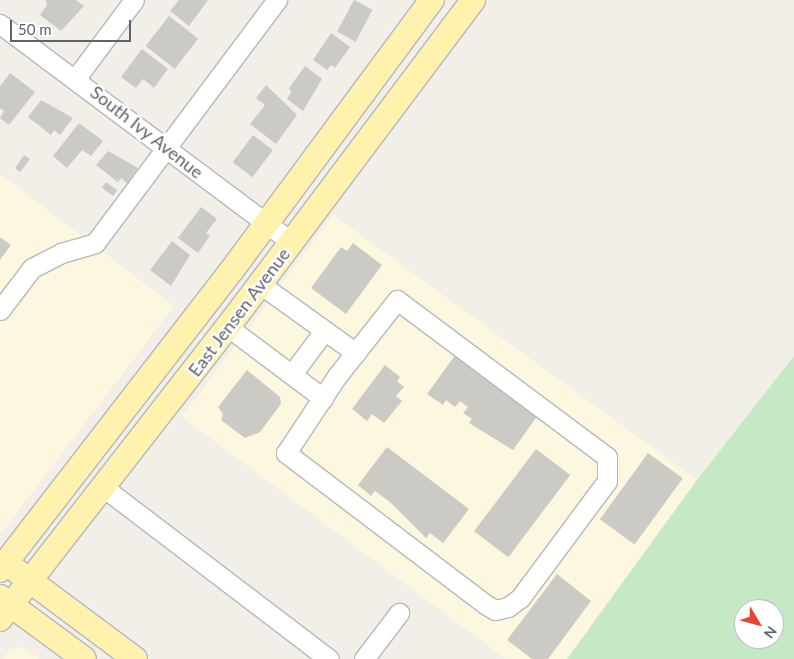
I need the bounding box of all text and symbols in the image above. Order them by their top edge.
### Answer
scale bar [12,10,134,42]
text: 50 m [18,20,52,38]
street label: South Ivy Avenue [86,81,208,183]
street label: East Jensen Avenue [183,243,295,381]
north arrow [734,599,784,649]
text: N [761,623,781,642]

